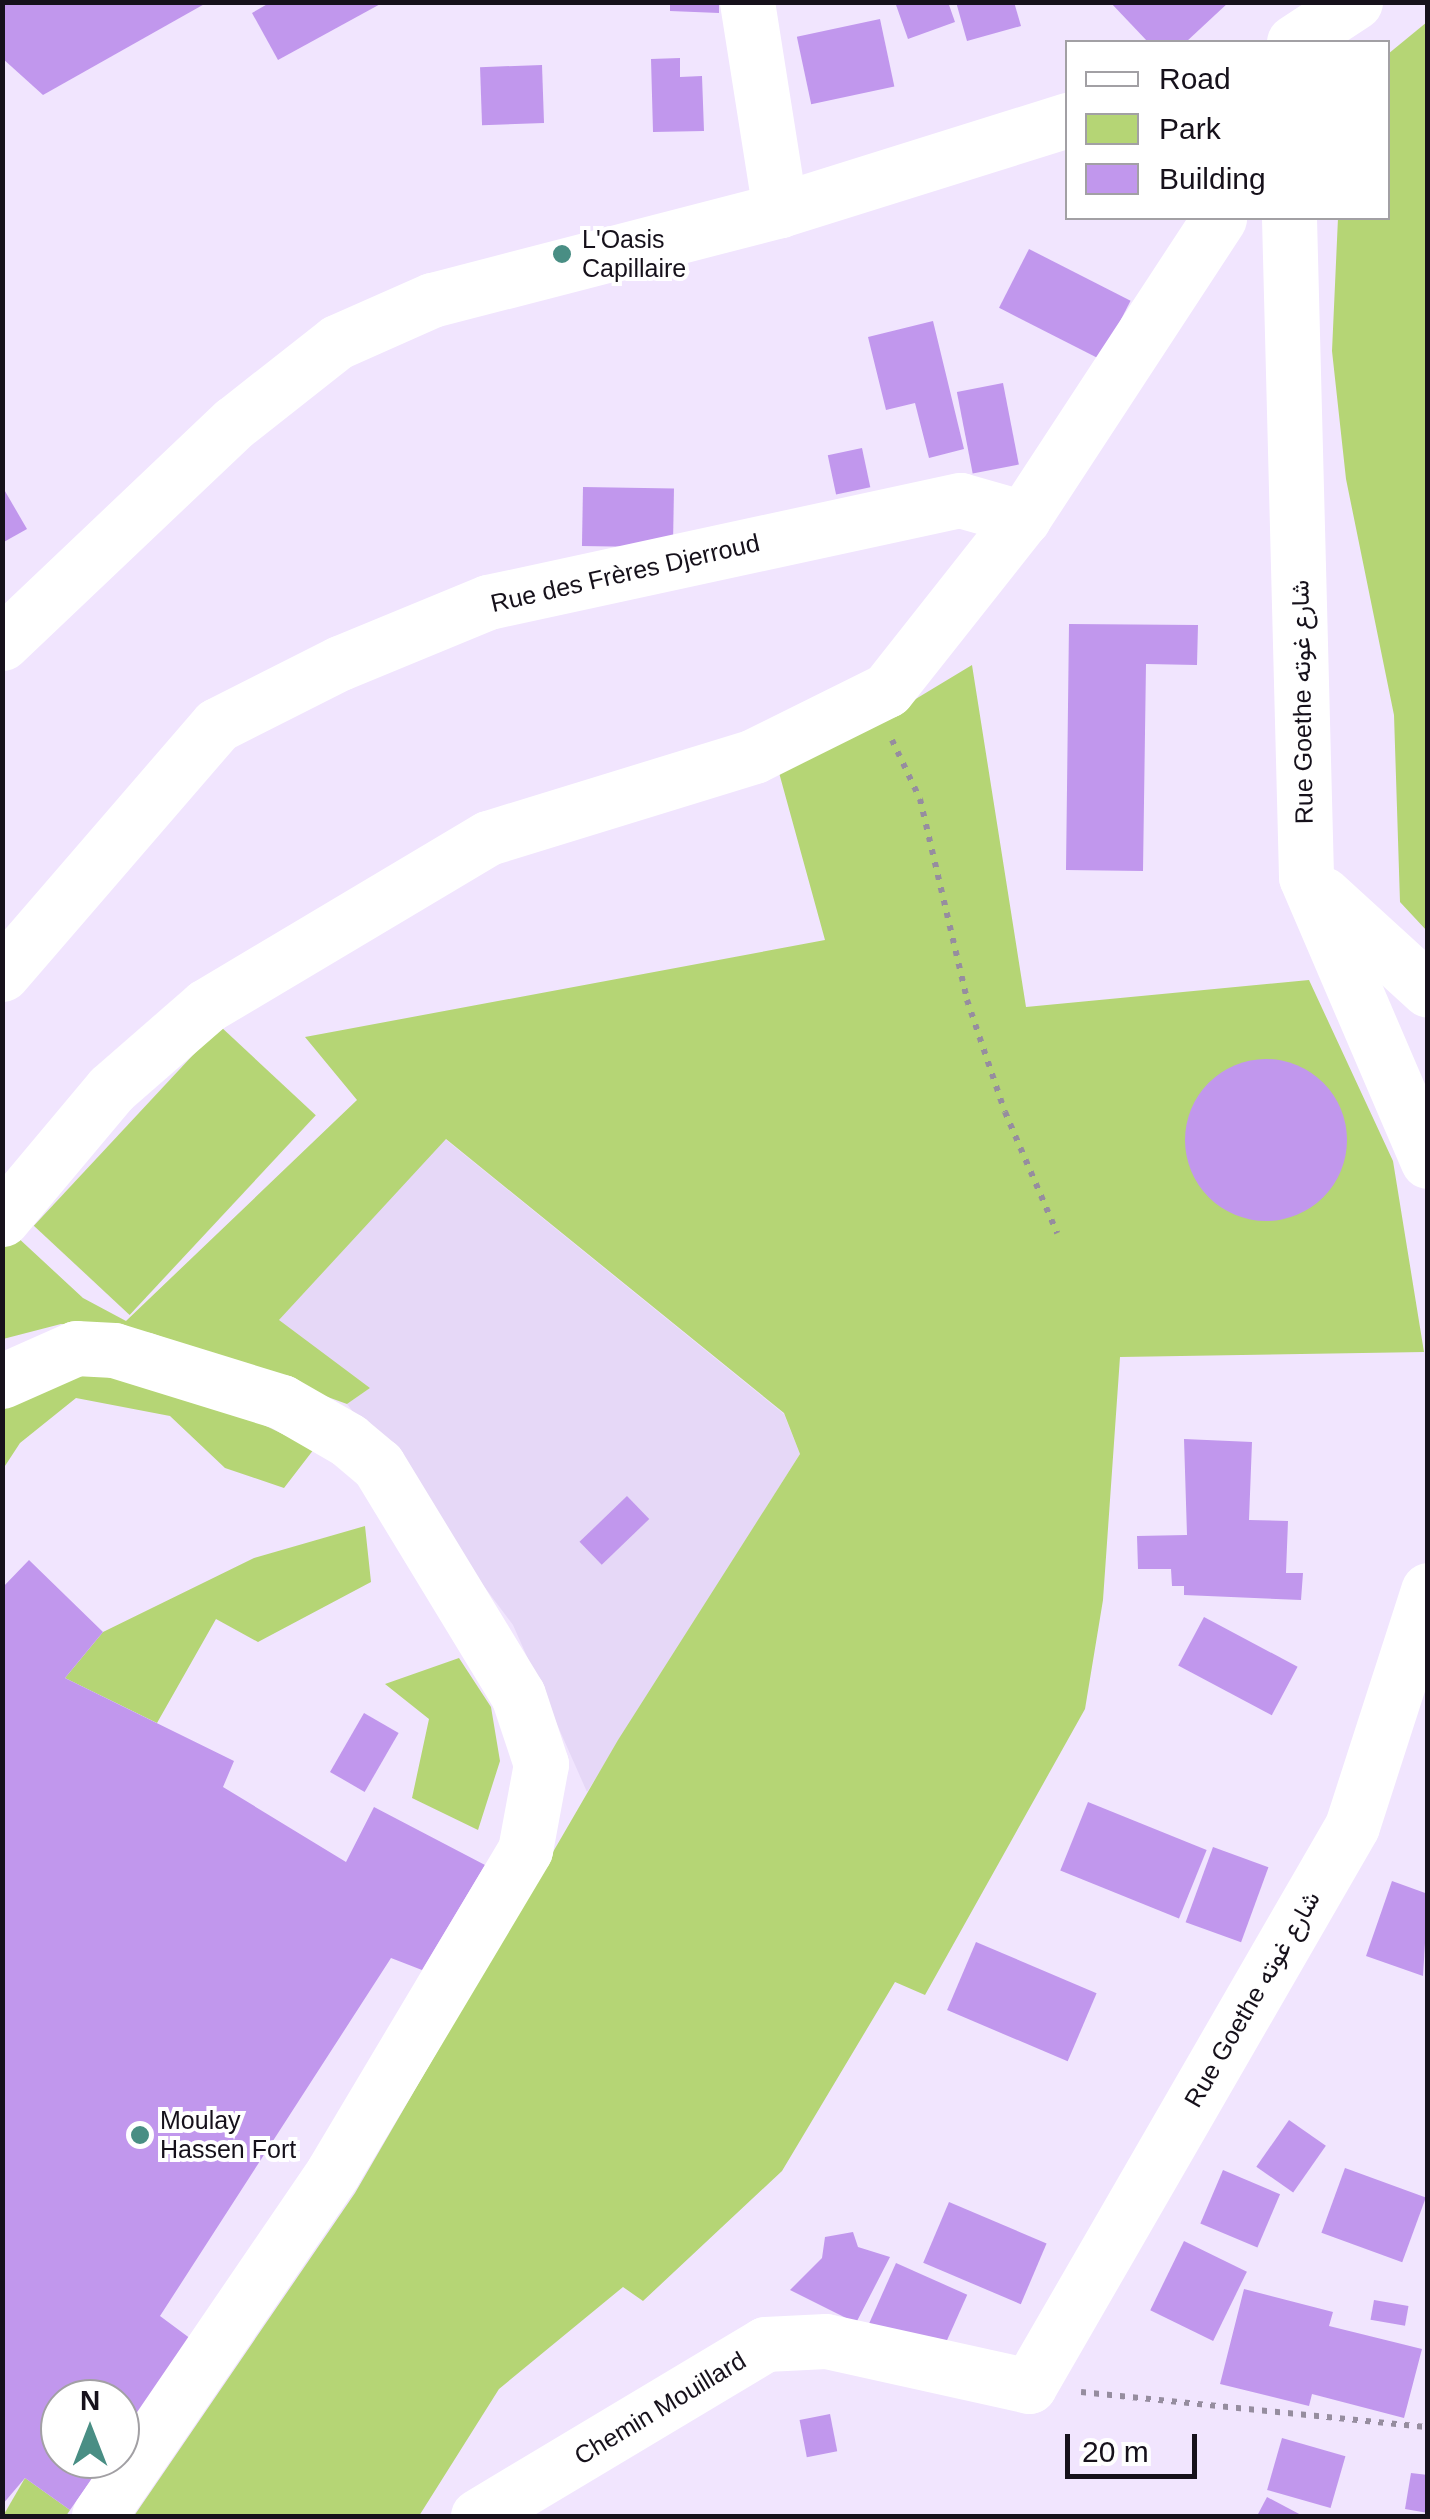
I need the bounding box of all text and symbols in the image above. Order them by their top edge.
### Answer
legend [1065,40,1390,220]
text: Road [1159,62,1231,95]
text: Park [1159,112,1221,145]
text: Building [1159,162,1266,195]
place label: L'Oasis Capillaire [582,225,686,284]
marker: L'Oasis Capillaire [551,243,573,265]
street label: Rue des Frères Djerroud [488,527,762,619]
street label: Rue Goethe شارع غوته [1285,580,1319,824]
street label: Rue Goethe شارع غوته [1178,1886,1326,2112]
place label: Moulay Hassen Fort [160,2106,296,2165]
marker: Moulay Hassen Fort [129,2124,151,2146]
street label: Chemin Mouillard [569,2345,751,2471]
north arrow [40,2379,140,2479]
text: N [80,2385,100,2416]
scale bar [1070,2414,1202,2476]
text: 20 m [1082,2435,1149,2468]

